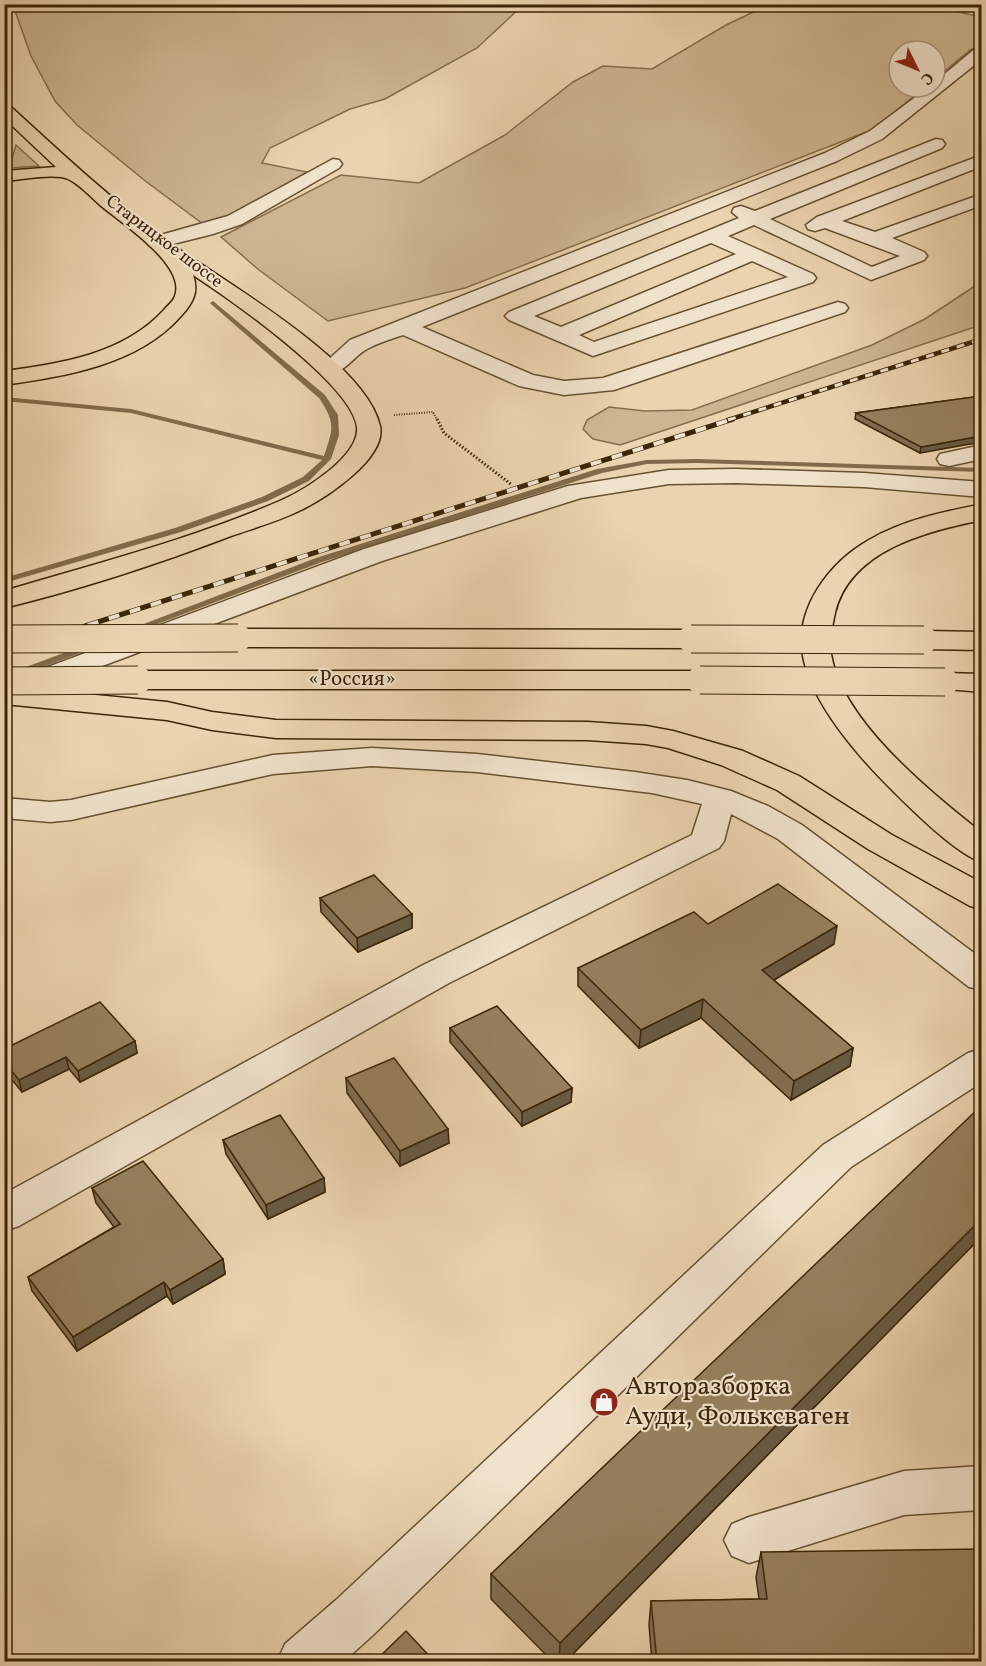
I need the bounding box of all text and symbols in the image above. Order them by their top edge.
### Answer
north arrow [887,39,947,99]
text: С [915,67,938,89]
street label: Старицкое шоссе [100,190,228,294]
street label: «Россия» [308,665,396,694]
place label: Авторазборка Ауди, Фольксваген [625,1369,850,1435]
shop icon: Авторазборка Ауди, Фольксваген [588,1386,620,1418]

